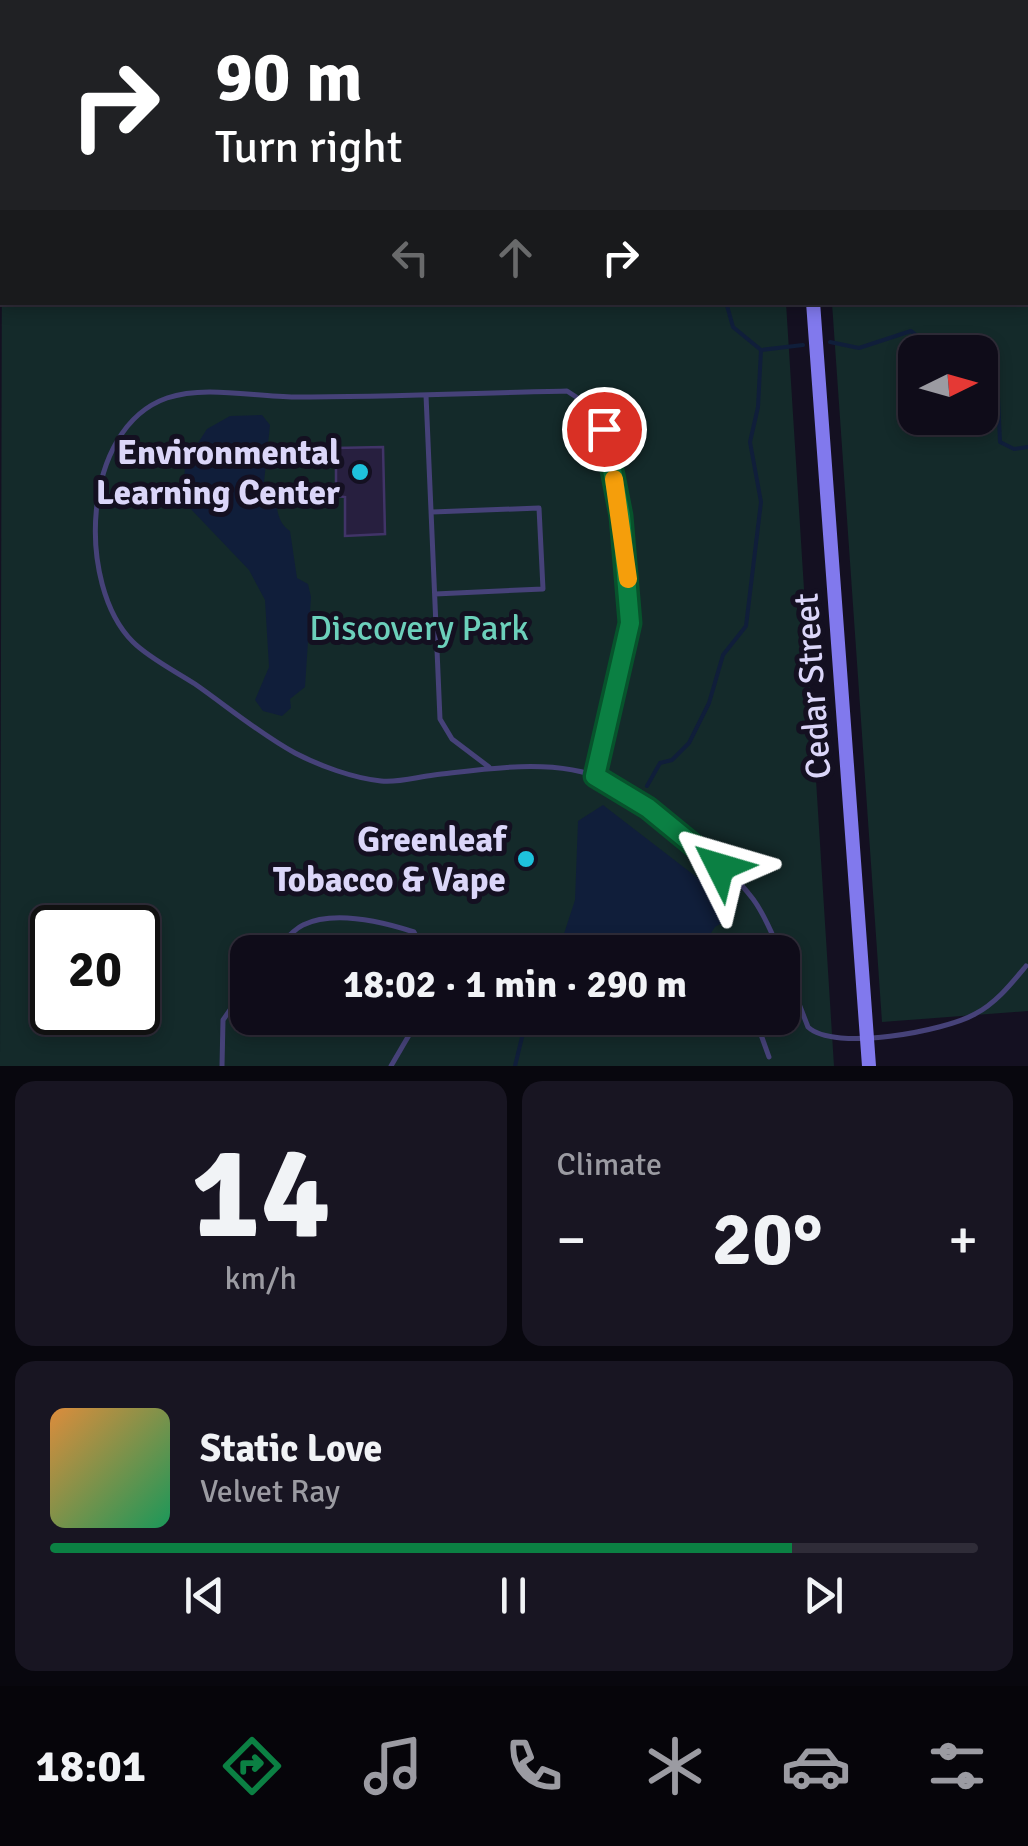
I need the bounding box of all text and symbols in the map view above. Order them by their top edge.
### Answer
text: 90 m [215,34,363,120]
icon: right [50,40,180,170]
text: Turn right [215,120,403,175]
icon: left [383,230,438,285]
icon: ahead [488,230,543,285]
icon: right [593,230,648,285]
north arrow [898,335,998,435]
map controls [898,335,998,435]
pin [562,387,647,472]
icon: arrive [577,402,632,457]
place label: Environmental Learning Center [96,431,340,514]
marker: Environmental Learning Center [349,461,371,483]
street label: Cedar Street [785,591,840,780]
park label: Discovery Park [309,607,529,650]
position arrow [668,815,772,919]
place label: Greenleaf Tobacco & Vape [273,818,508,901]
marker: Greenleaf Tobacco & Vape [515,848,537,870]
speed limit sign: 20 [30,905,160,1035]
text: 18:02 · 1 min · 290 m [343,961,687,1008]
text: 14 [191,1114,331,1274]
text: Climate [557,1145,662,1184]
text: 20° [712,1193,823,1286]
text: − [557,1206,586,1274]
text: + [948,1206,978,1274]
text: km/h [225,1259,297,1298]
text: Static Love [200,1425,382,1472]
text: Velvet Ray [200,1472,340,1511]
icon: previous [177,1568,232,1623]
icon: pause [486,1568,541,1623]
icon: next [796,1568,851,1623]
icon: directions [217,1731,287,1801]
icon: music [358,1731,428,1801]
icon: phone [499,1731,569,1801]
icon: climate [640,1731,710,1801]
icon: car [781,1731,851,1801]
icon: filters [922,1731,992,1801]
text: 18:01 [36,1739,146,1794]

